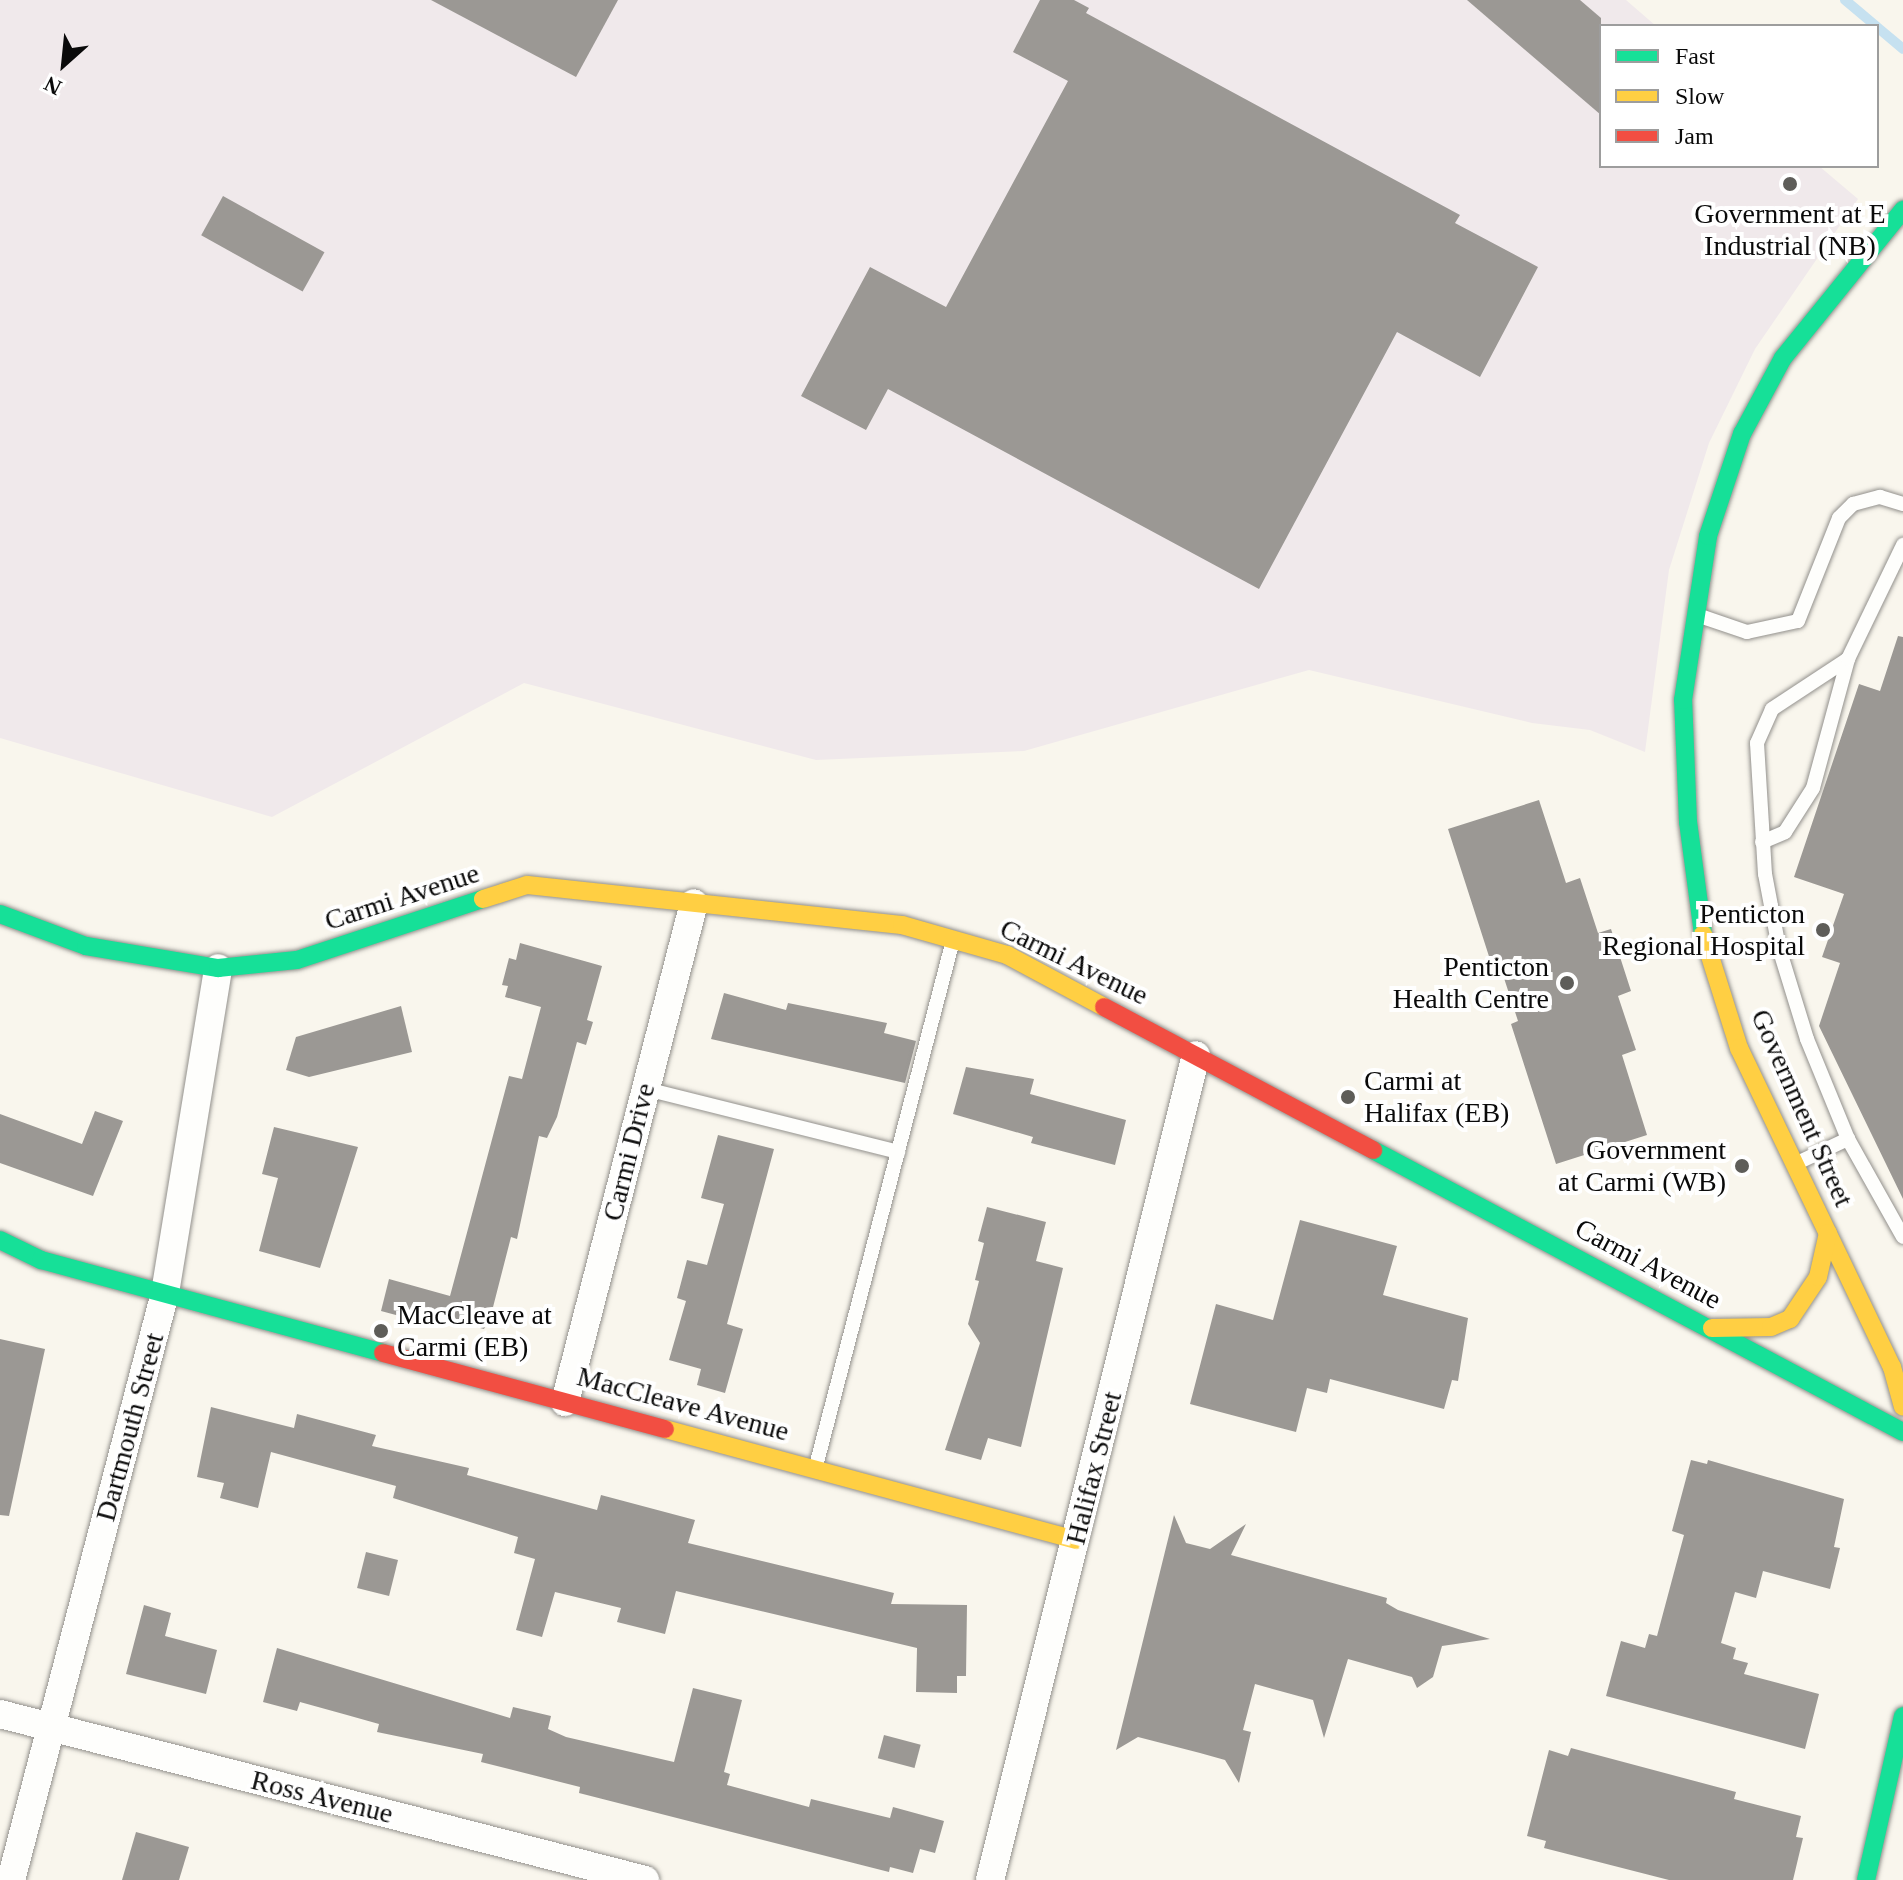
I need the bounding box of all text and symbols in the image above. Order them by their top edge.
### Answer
north arrow [24,24,104,104]
legend [1599,24,1879,168]
text: Fast [1675,43,1715,69]
text: N [40,71,66,101]
text: Slow [1675,83,1724,109]
text: Jam [1675,123,1714,149]
marker: Government at E Industrial (NB) [1781,175,1799,193]
place label: Government at E Industrial (NB) [1694,197,1886,263]
street label: Carmi Avenue [320,856,484,938]
place label: Penticton Regional Hospital [1602,897,1805,963]
street label: Carmi Avenue [994,911,1154,1013]
marker: Penticton Regional Hospital [1812,919,1834,941]
place label: Penticton Health Centre [1393,950,1549,1016]
marker: Penticton Health Centre [1556,972,1578,994]
street label: Government Street [1743,1004,1861,1212]
place label: Carmi at Halifax (EB) [1364,1064,1509,1130]
street label: Carmi Drive [596,1080,662,1224]
marker: Carmi at Halifax (EB) [1339,1088,1357,1106]
place label: Government at Carmi (WB) [1558,1133,1726,1199]
marker: Government at Carmi (WB) [1733,1157,1751,1175]
street label: Carmi Avenue [1569,1211,1727,1317]
place label: MacCleave at Carmi (EB) [397,1298,552,1364]
marker: MacCleave at Carmi (EB) [372,1322,390,1340]
street label: Dartmouth Street [89,1329,171,1525]
street label: MacCleave Avenue [573,1359,793,1449]
street label: Halifax Street [1059,1388,1129,1548]
street label: Ross Avenue [247,1763,397,1831]

